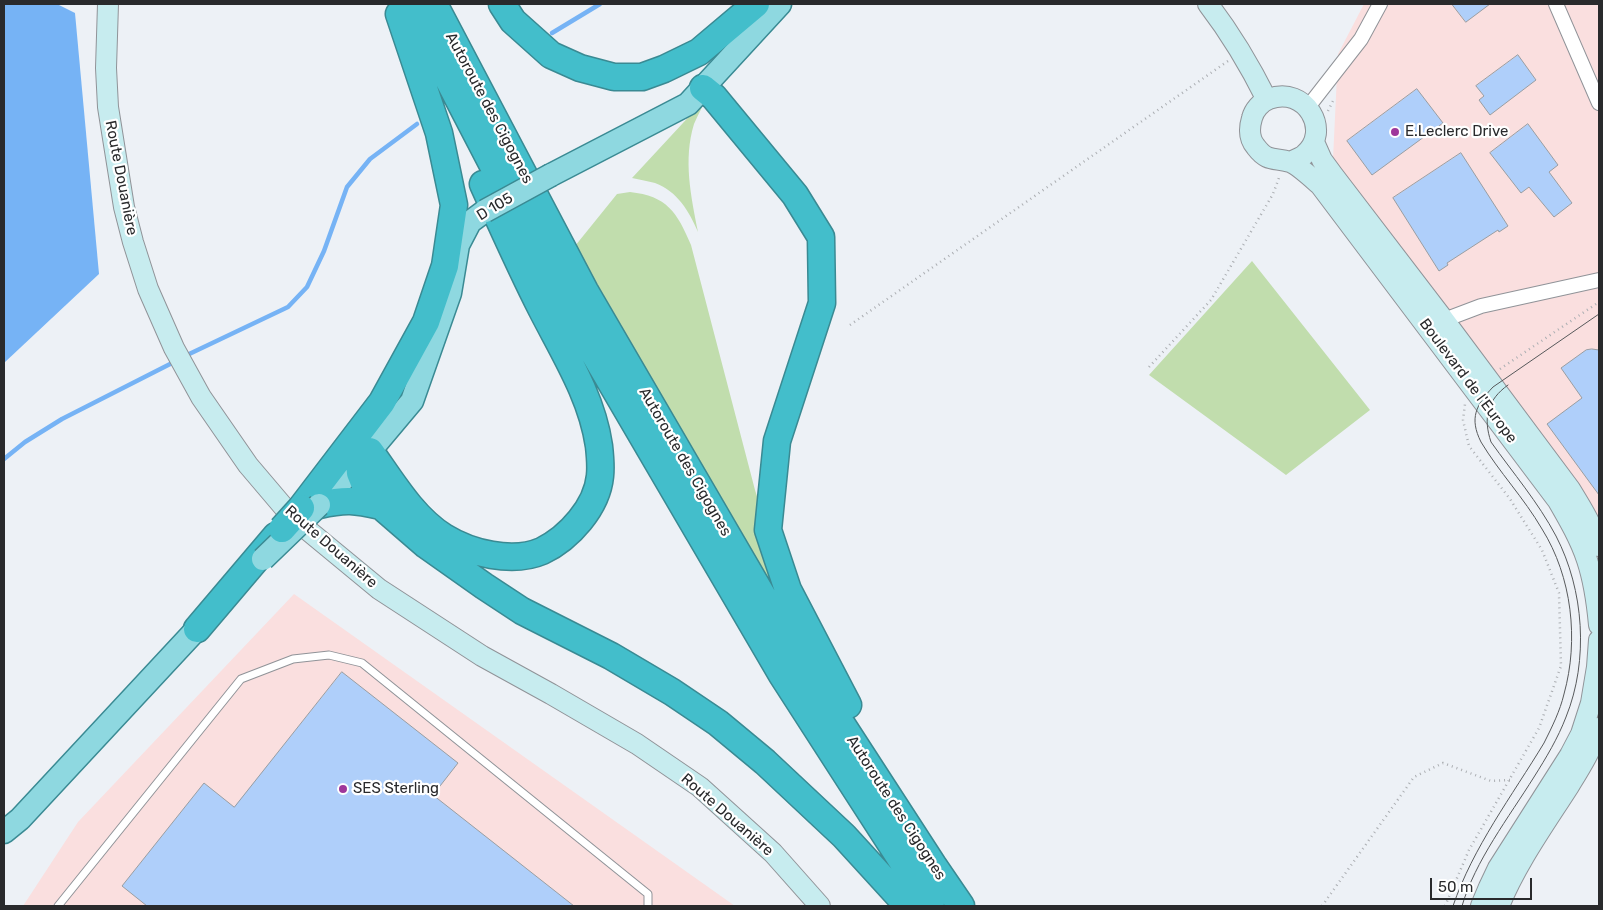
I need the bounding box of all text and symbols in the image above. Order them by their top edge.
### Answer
street label: Autoroute des Cigognes [441,29,537,187]
street label: Route Douanière [101,119,141,237]
place label: E.Leclerc Drive [1405,123,1508,141]
marker: E.Leclerc Drive [1389,126,1401,138]
street label: D 105 [474,189,516,225]
street label: Boulevard de l'Europe [1415,315,1521,447]
street label: Autoroute des Cigognes [635,385,735,539]
street label: Route Douanière [281,502,381,592]
street label: Autoroute des Cigognes [843,732,949,884]
street label: Route Douanière [677,770,777,860]
place label: SES Sterling [353,780,439,798]
marker: SES Sterling [337,783,349,795]
scale bar [1433,868,1536,900]
text: 50 m [1438,878,1473,896]

